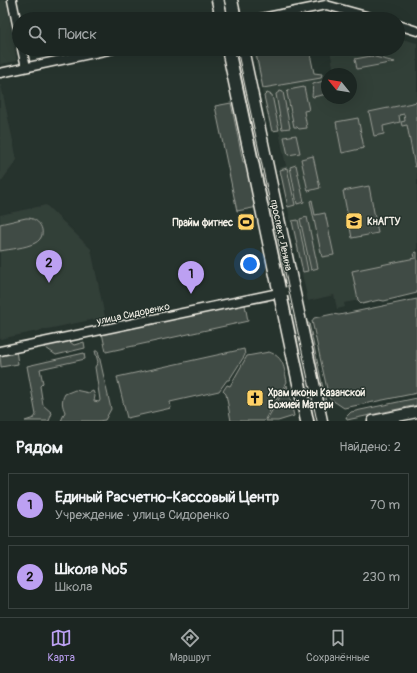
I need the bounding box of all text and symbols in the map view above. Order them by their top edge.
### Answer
search box [12,12,405,56]
icon: search [26,23,48,45]
text: Поиск [58,25,97,44]
north arrow [321,68,357,104]
street label: проспект Ленина [268,198,295,272]
school or university icon: КнАГТУ [344,211,364,231]
sports icon: Прайм фитнес [236,212,256,232]
place label: КнАГТУ [367,216,401,228]
place label: Прайм фитнес [173,217,233,229]
pin: 2 [36,250,62,283]
your location [240,254,260,274]
pin: 1 [178,261,204,294]
street label: улица Сидоренко [95,300,171,328]
place label: Храм иконы Казанской Божией Матери [268,387,366,411]
church icon: Храм иконы Казанской Божией Матери [245,388,265,408]
text: Рядом [16,437,63,458]
text: Найдено: 2 [339,439,401,455]
text: Единый Расчетно-Кассовый Центр [55,488,279,507]
text: 1 [27,497,33,513]
text: 70 m [370,497,400,513]
text: Учреждение · улица Сидоренко [55,507,229,523]
text: Школа №5 [55,560,128,579]
text: 2 [26,569,34,585]
text: 230 m [363,569,400,585]
text: Школа [55,579,92,595]
tab: Карта [47,627,75,664]
tab: Маршрут [170,627,211,664]
tab: Сохранённые [306,627,370,664]

